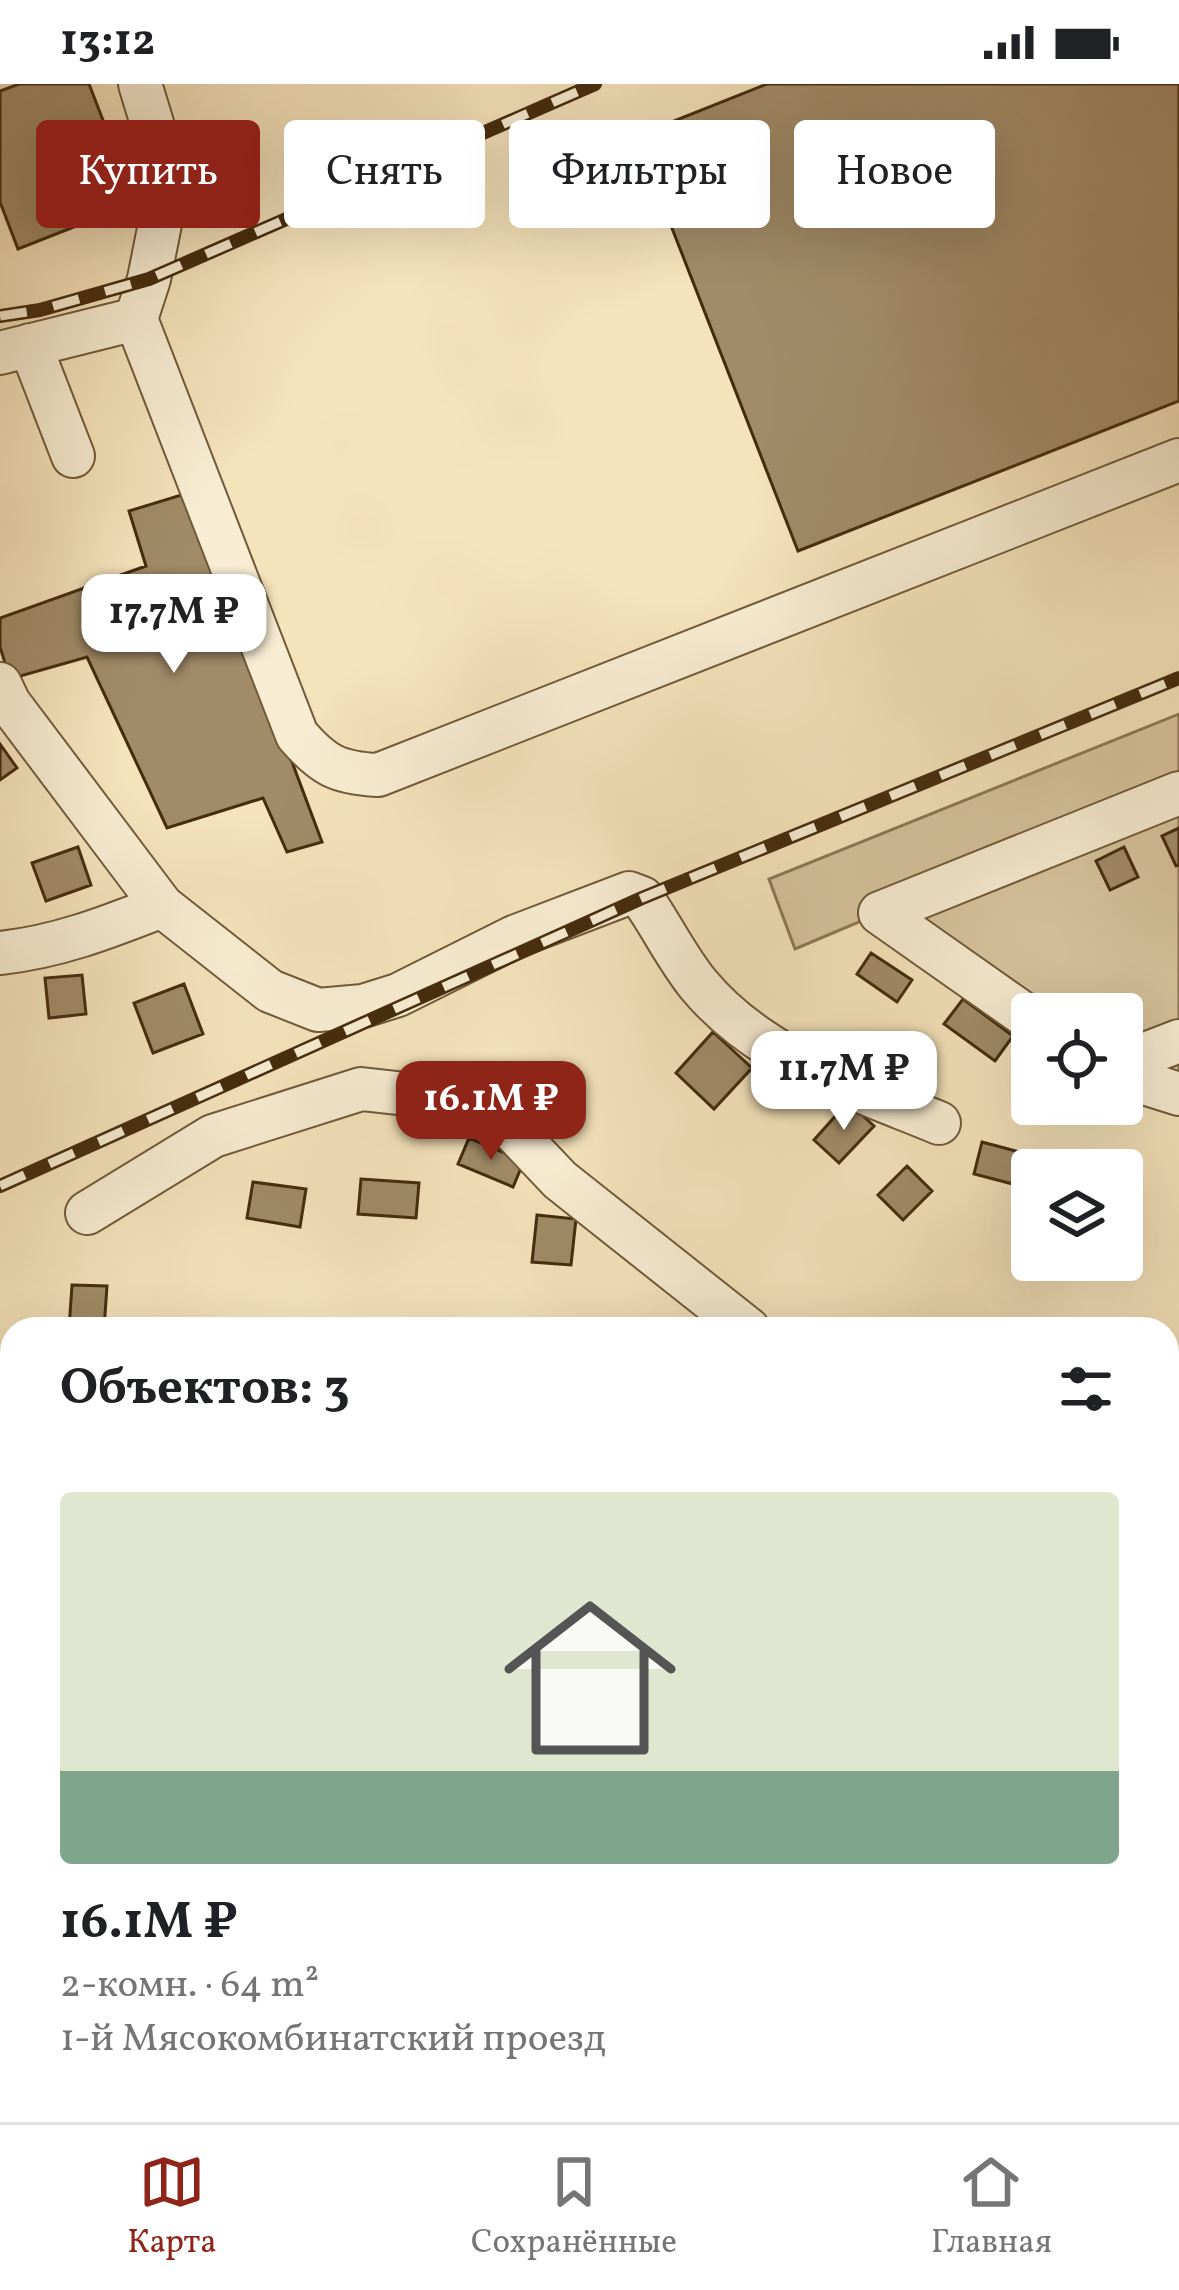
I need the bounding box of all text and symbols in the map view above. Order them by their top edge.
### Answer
text: 13:12 [60,11,155,74]
chip: Купить [36,120,260,228]
chip: Снять [284,120,485,228]
chip: Фильтры [509,120,770,228]
chip: Новое [794,120,995,228]
pin: 17.7M ₽ [63,574,285,676]
text: 17.7M ₽ [108,586,240,640]
map controls [1011,993,1143,1281]
button: locate [1011,993,1143,1125]
pin: 11.7M ₽ [733,1031,955,1133]
text: 11.7M ₽ [778,1043,910,1097]
pin: 16.1M ₽ [380,1061,602,1163]
text: 16.1M ₽ [423,1073,559,1127]
button: layers [1011,1149,1143,1281]
text: Объектов: 3 [60,1354,350,1425]
icon: filters [1053,1356,1119,1422]
icon: home [482,1570,698,1786]
text: 16.1M ₽ [60,1888,238,1959]
text: 2-комн. · 64 m² [60,1959,319,2013]
text: 1-й Мясокомбинатский проезд [60,2013,606,2067]
tab: Карта [127,2149,217,2267]
tab: Сохранённые [471,2149,677,2267]
tab: Главная [931,2149,1052,2267]

